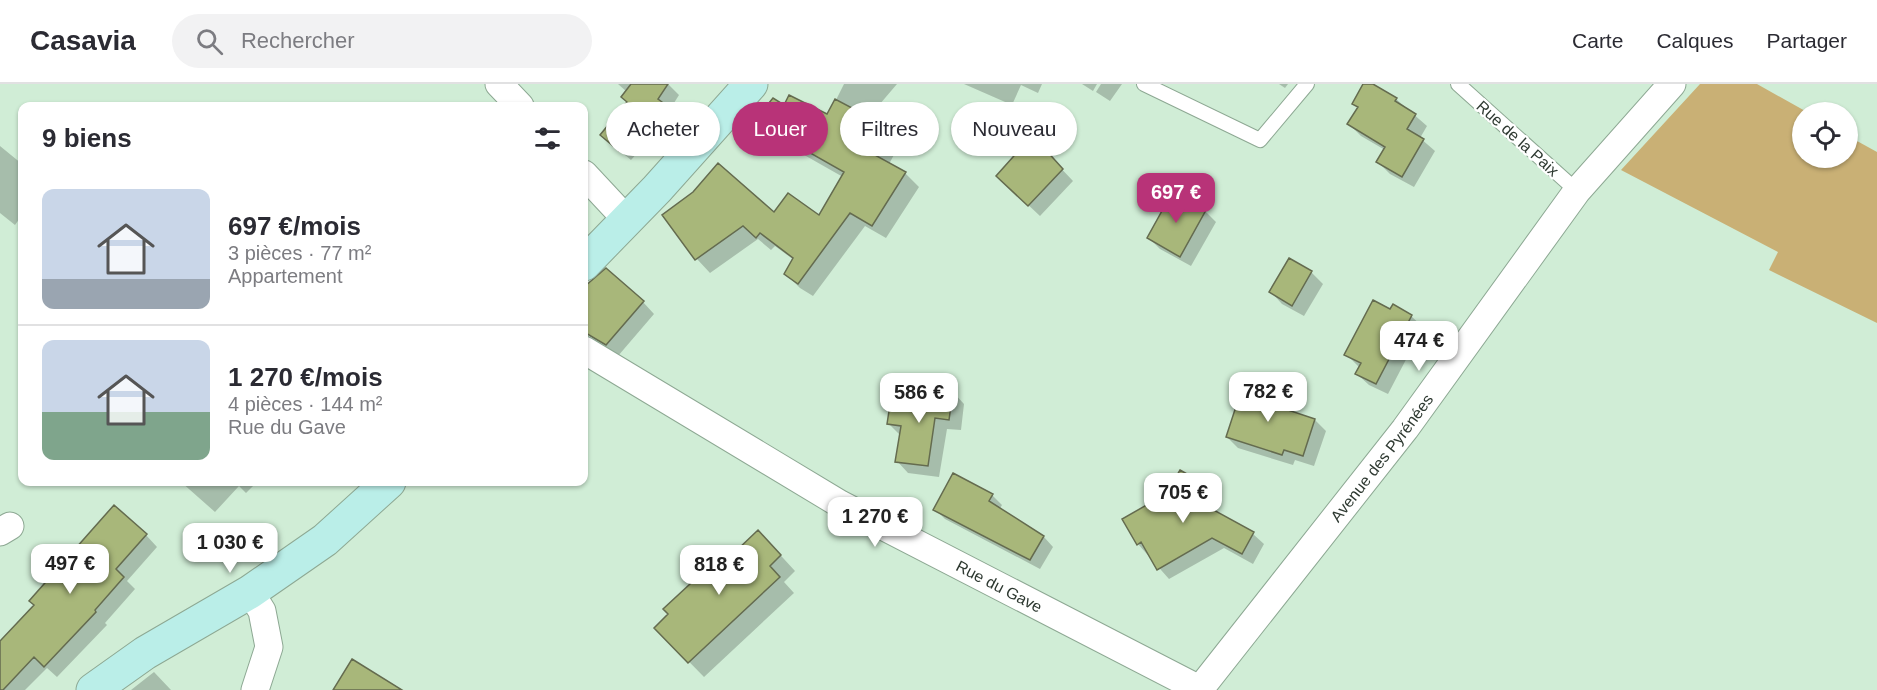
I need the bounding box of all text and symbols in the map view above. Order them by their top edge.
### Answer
search box [172,14,592,68]
text: Casavia [30,25,136,56]
icon: search [193,25,226,58]
text: Rechercher [241,28,355,53]
text: Carte [1572,29,1623,52]
text: Calques [1656,29,1733,52]
text: Partager [1766,29,1847,52]
street label: Rue de la Paix [1473,97,1562,180]
chip: Acheter [606,102,720,156]
chip: Louer [732,102,828,156]
chip: Filtres [840,102,939,156]
chip: Nouveau [951,102,1077,156]
map controls [1792,102,1858,168]
button: locate [1792,102,1858,168]
icon: filters [531,122,564,155]
text: 9 biens [42,123,132,153]
pin: 697 € [1134,173,1218,224]
text: 697 € [1151,181,1201,203]
text: 697 €/mois [228,211,361,241]
icon: home [90,213,162,285]
text: 3 pièces · 77 m² [228,242,371,264]
text: Appartement [228,265,343,287]
pin: 474 € [1377,321,1461,372]
text: 474 € [1394,329,1444,351]
text: 1 270 €/mois [228,362,383,392]
icon: home [90,364,162,436]
pin: 782 € [1226,372,1310,423]
pin: 586 € [877,373,961,424]
text: 782 € [1243,380,1293,402]
text: 586 € [894,381,944,403]
street label: Avenue des Pyrénées [1327,391,1436,525]
text: 4 pièces · 144 m² [228,393,383,415]
text: Rue du Gave [228,416,346,438]
pin: 705 € [1141,473,1225,524]
text: 705 € [1158,481,1208,503]
pin: 1 270 € [820,497,930,548]
text: 1 270 € [842,505,908,527]
pin: 1 030 € [175,523,285,574]
text: 1 030 € [197,531,263,553]
pin: 497 € [28,544,112,595]
pin: 818 € [677,545,761,596]
text: 497 € [45,552,95,574]
text: 818 € [694,553,744,575]
street label: Rue du Gave [953,557,1045,616]

